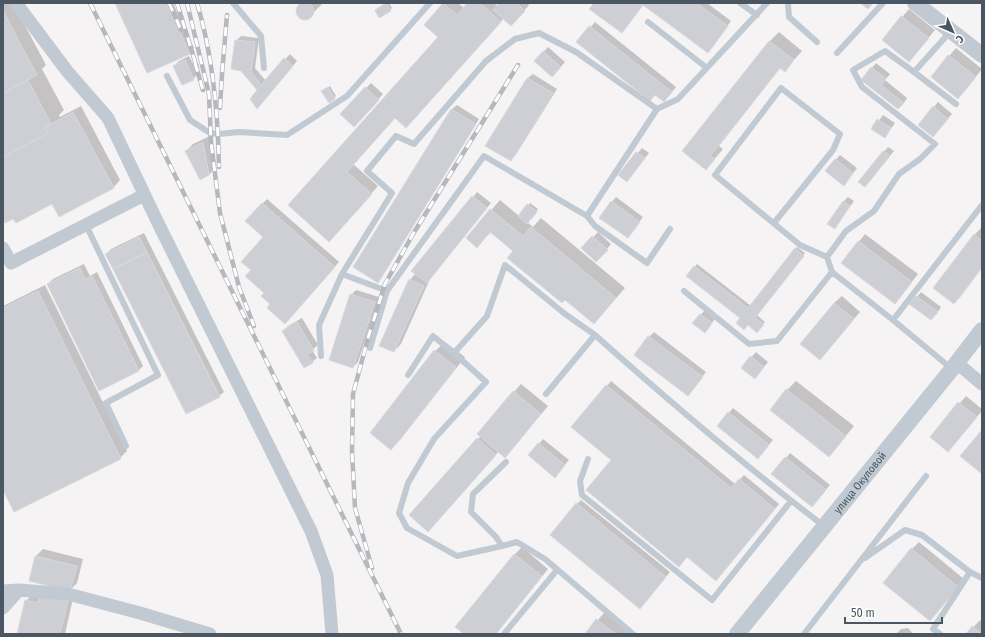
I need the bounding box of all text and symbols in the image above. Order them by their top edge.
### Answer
north arrow [933,12,973,52]
text: С [953,32,966,46]
street label: улица Окуловой [831,449,889,516]
scale bar [845,599,942,625]
text: 50 m [851,606,875,620]

